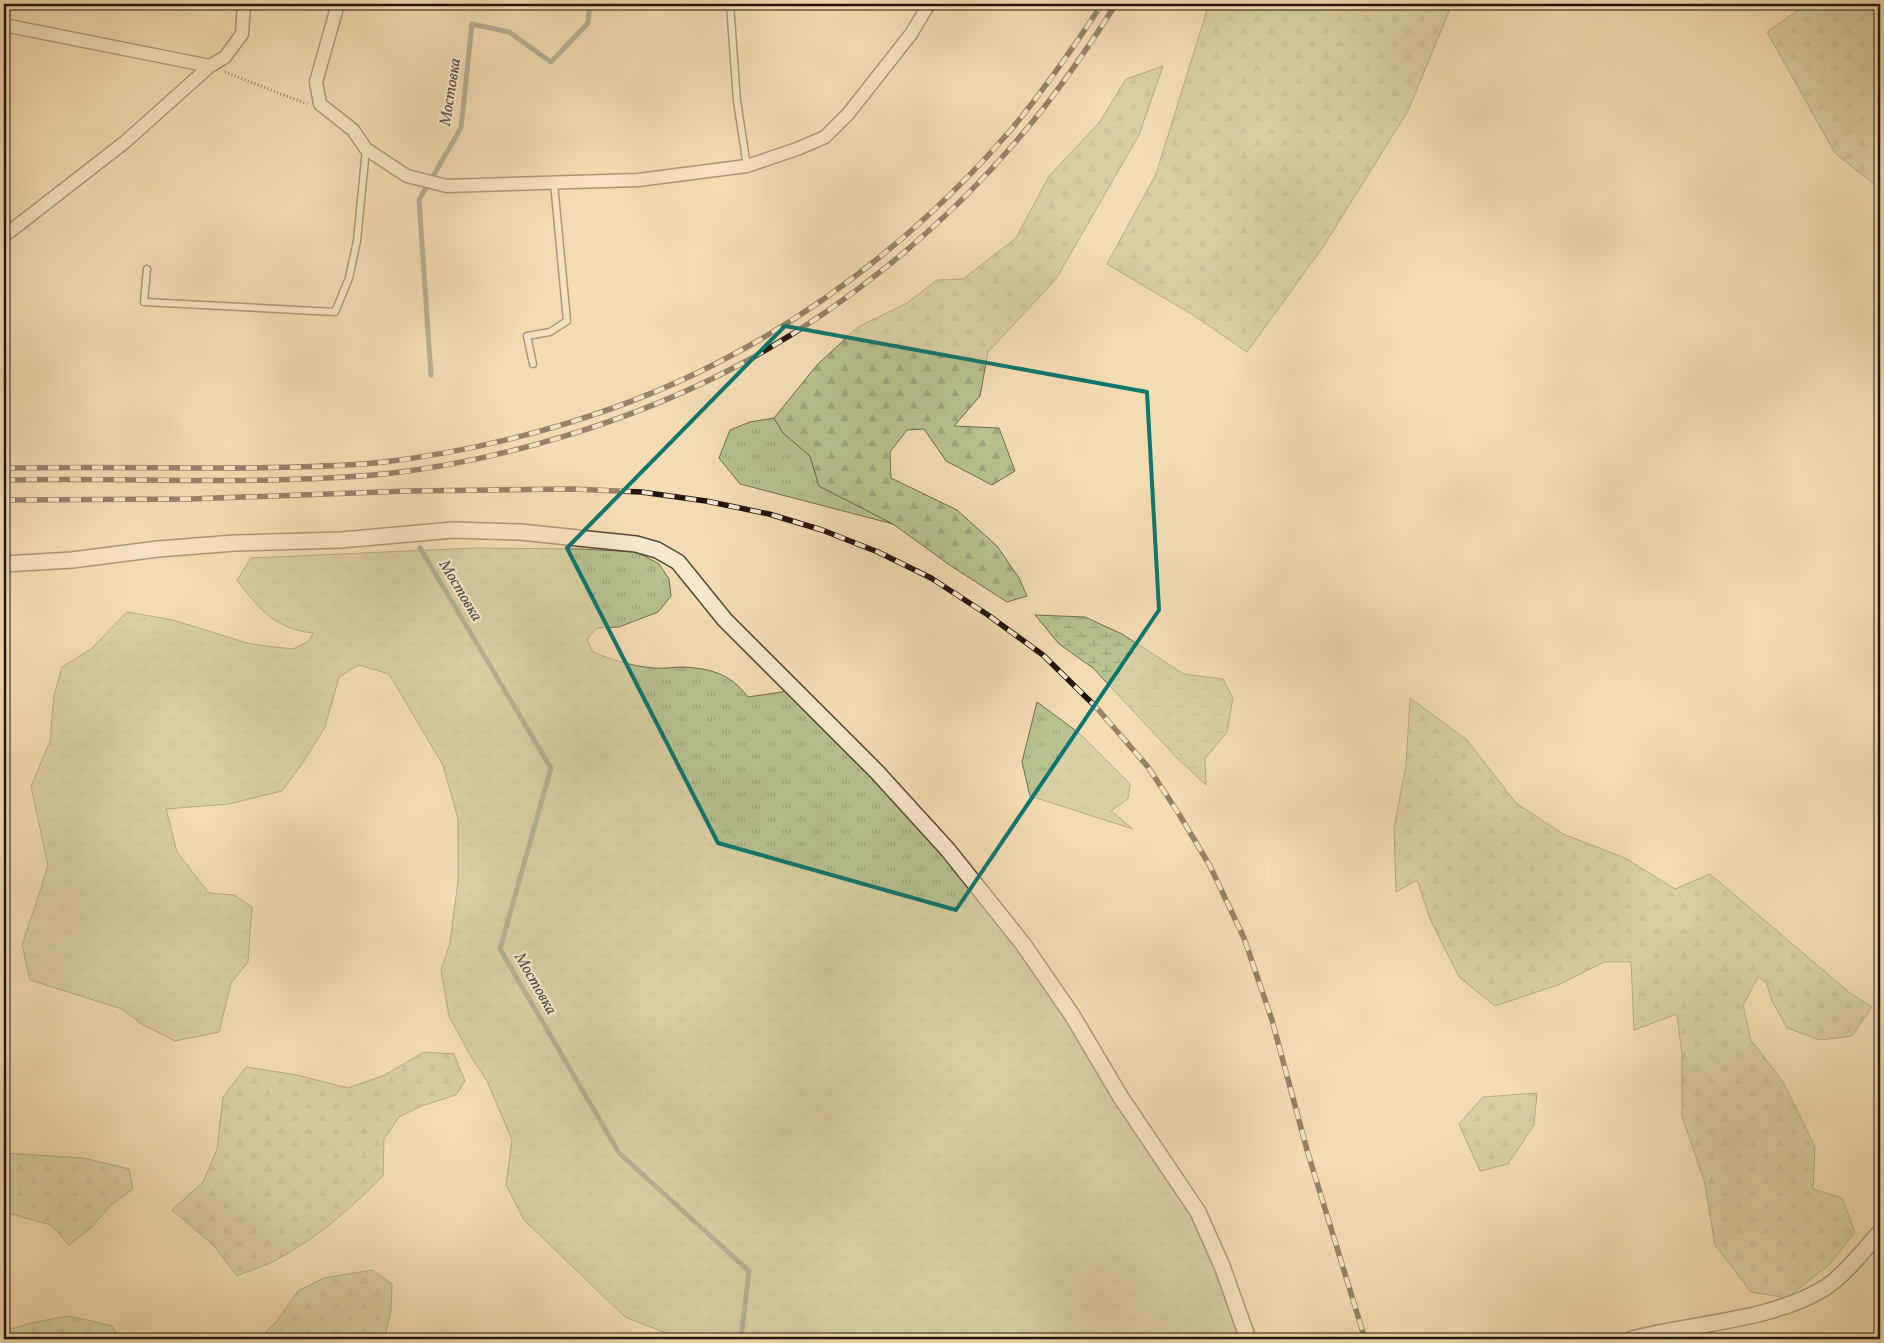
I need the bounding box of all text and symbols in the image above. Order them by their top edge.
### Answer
water label: Мостовка [435,56,467,128]
water label: Мостовка [433,555,487,626]
water label: Мостовка [508,948,562,1019]

